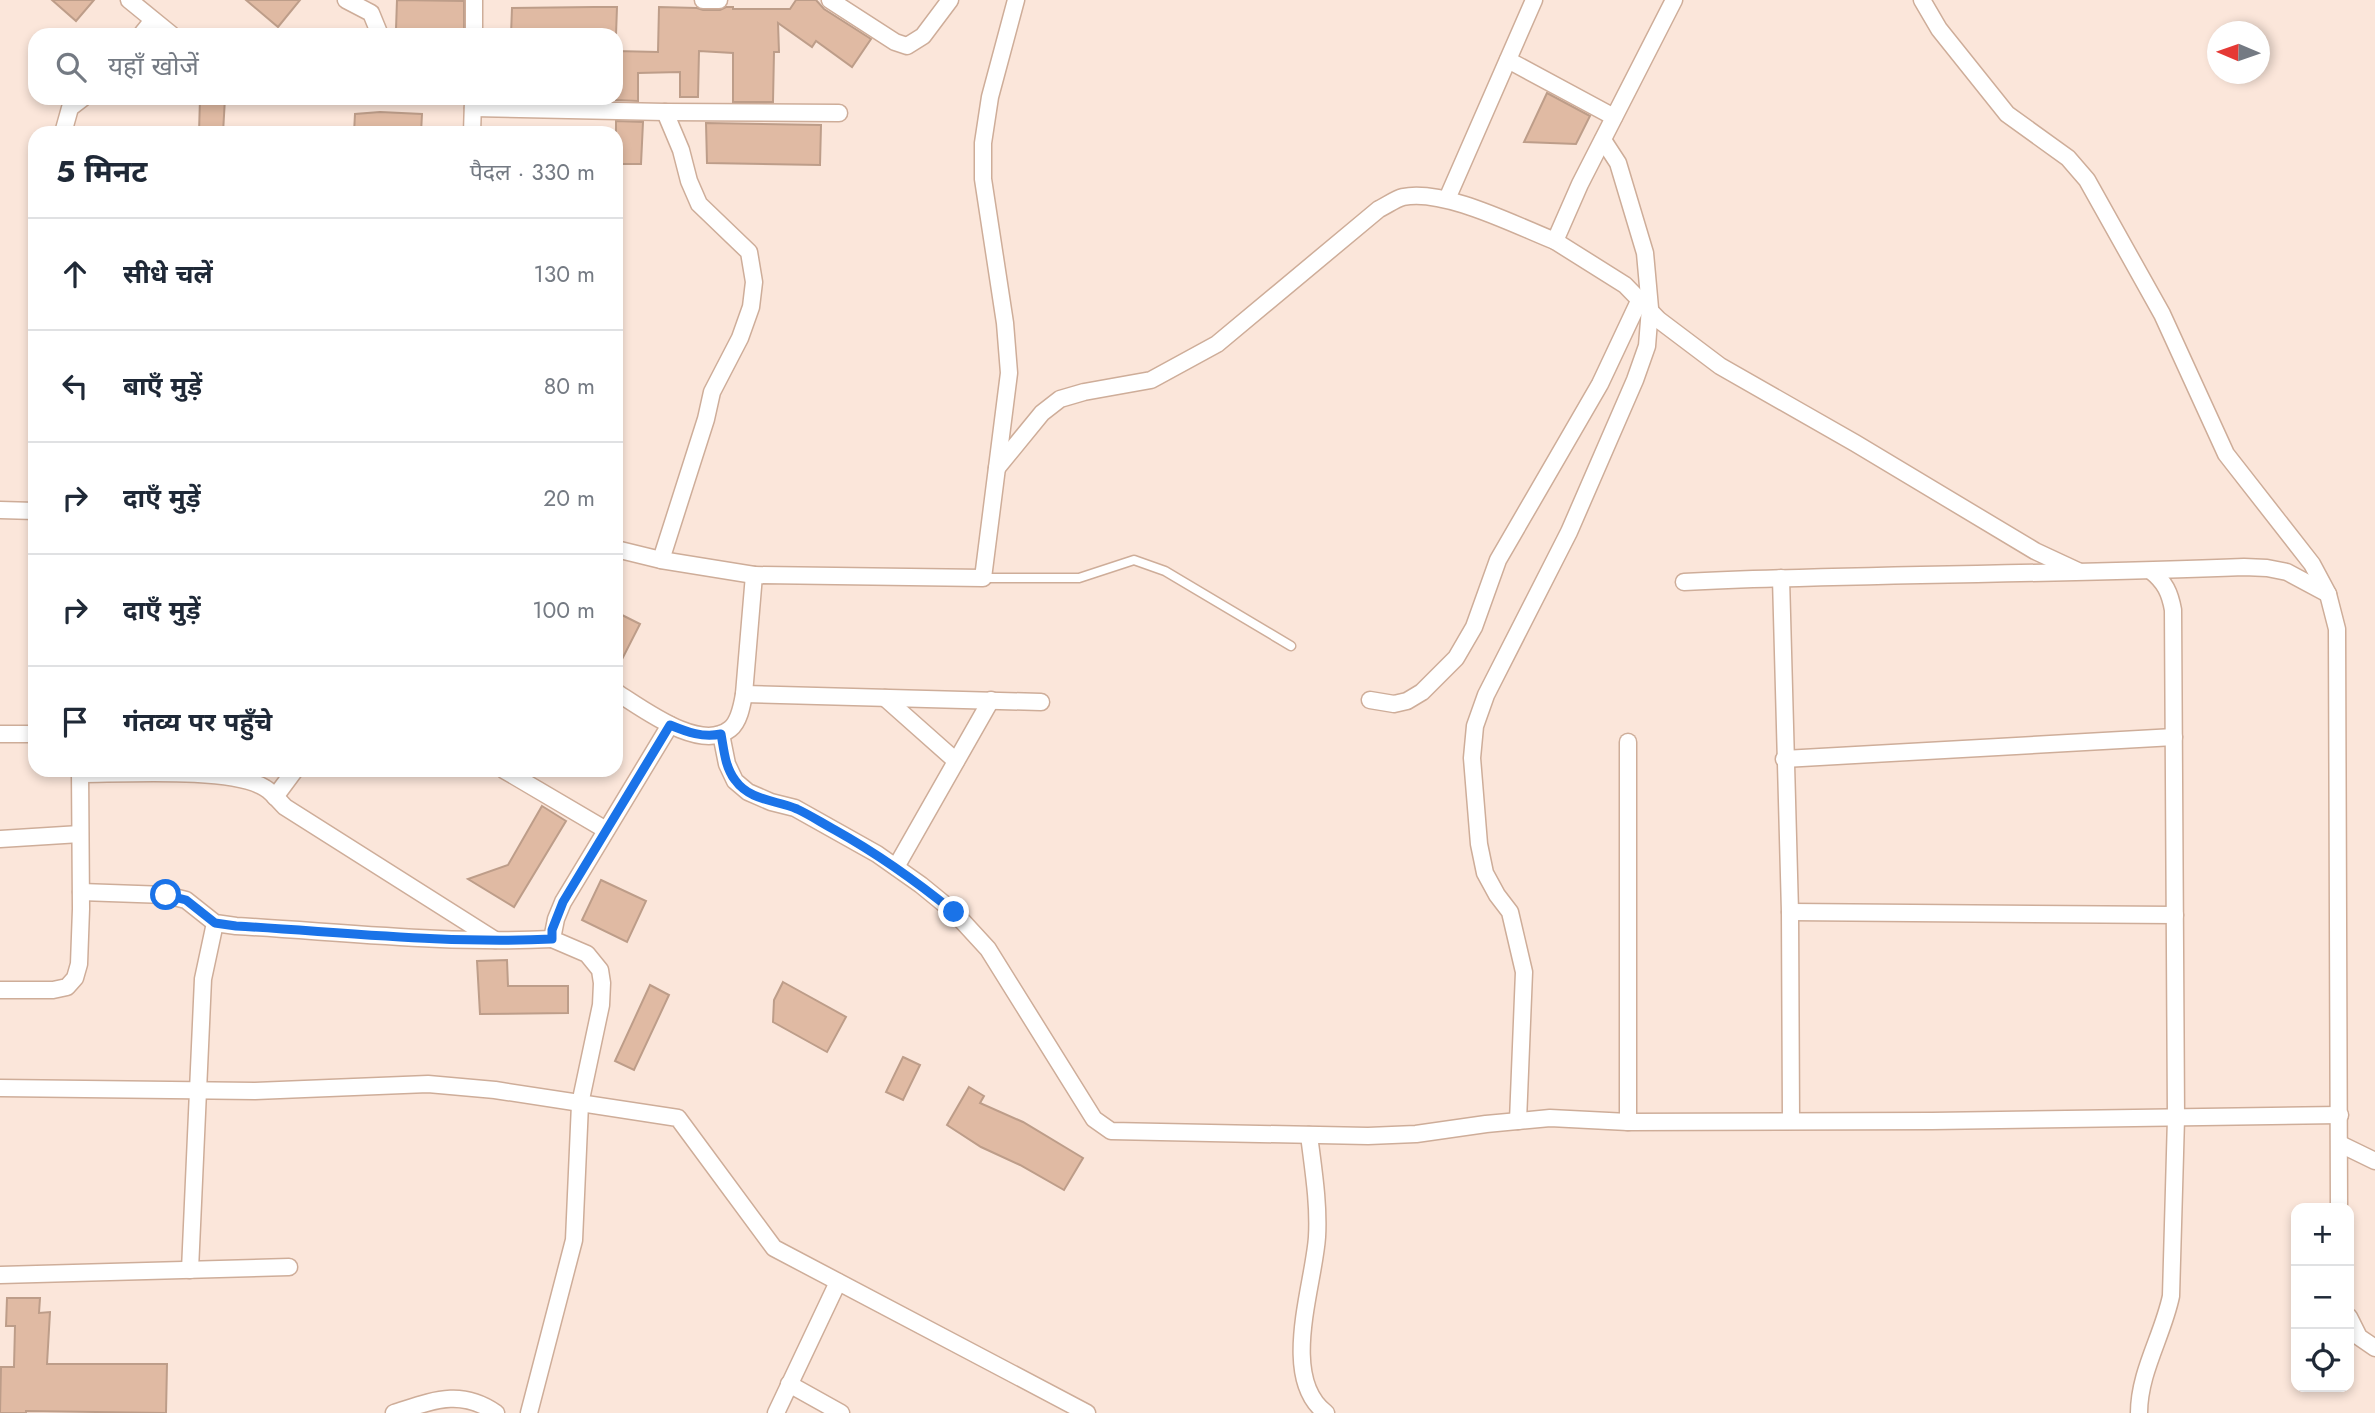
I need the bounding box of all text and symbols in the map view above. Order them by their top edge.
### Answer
north arrow [2207,21,2270,84]
search box [28,28,623,105]
text: यहाँ खोजें [108,47,199,85]
icon: search [52,48,90,86]
text: 5 मिनट [56,150,147,193]
text: पैदल · 330 m [470,155,595,189]
icon: ahead [56,255,94,293]
text: सीधे चलें [123,255,213,293]
text: 130 m [533,257,595,291]
icon: left [56,367,94,405]
text: बाएँ मुड़ें [123,367,202,405]
text: 80 m [544,369,595,403]
icon: right [56,479,94,517]
text: दाएँ मुड़ें [123,479,201,517]
text: 20 m [543,481,595,515]
icon: right [56,591,94,629]
text: दाएँ मुड़ें [123,591,201,629]
text: 100 m [532,593,595,627]
icon: arrive [56,703,94,741]
text: गंतव्य पर पहुँचे [123,703,272,741]
route start [150,879,181,910]
route end [938,896,969,927]
map controls [2291,1203,2354,1392]
button: + [2291,1203,2354,1266]
button: − [2291,1266,2354,1329]
button: locate [2291,1329,2354,1392]

